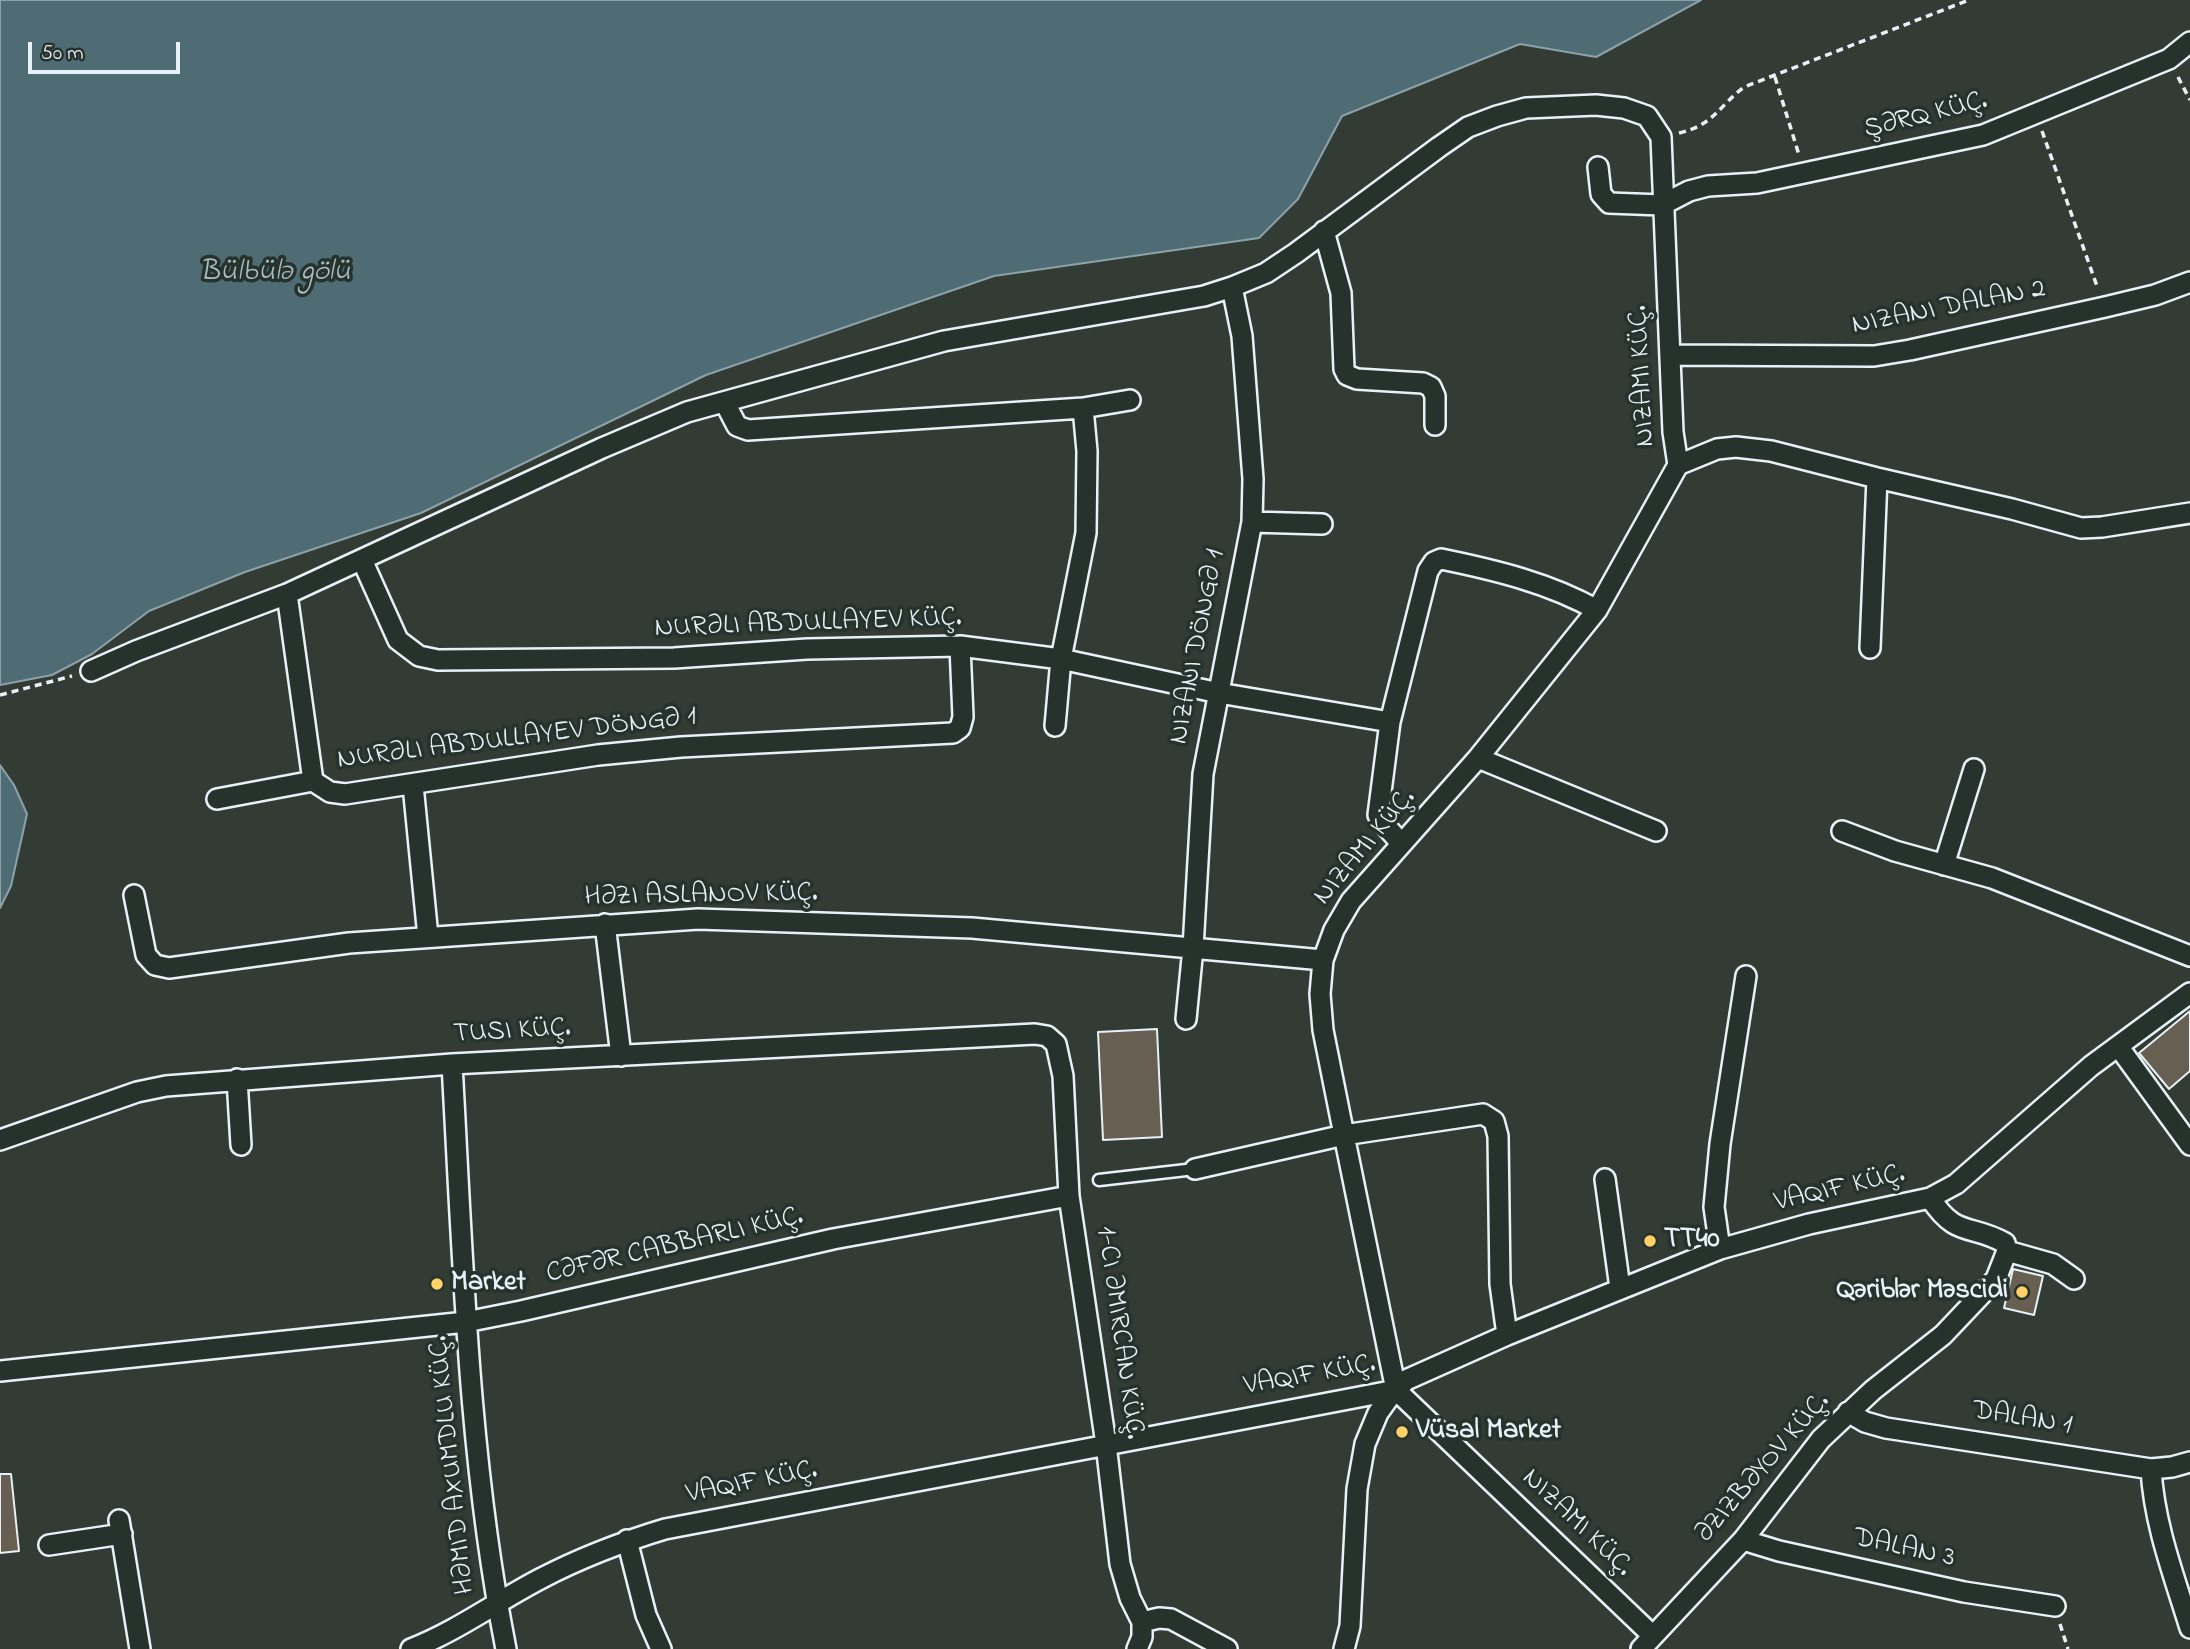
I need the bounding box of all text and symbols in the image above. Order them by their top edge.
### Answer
scale bar [32,28,184,72]
text: 50 m [41,39,84,69]
street label: ŞƏRQ KÜÇ. [1861,85,1991,149]
water label: Bülbülə gölü [200,256,350,292]
street label: NIZANI DALAN 2 [1849,274,2049,344]
street label: NIZAMI KÜÇ. [1624,304,1664,448]
street label: NIZANI DÖNGƏ 1 [1164,547,1234,747]
street label: NURƏLI ABDULLAYEV KÜÇ. [654,603,962,647]
street label: NURƏLI ABDULLAYEV DÖNGƏ 1 [336,701,698,779]
street label: NIZAMI KÜÇ. [1308,783,1424,913]
street label: HƏZI ASLANOV KÜÇ. [584,878,818,916]
street label: TUSI KÜÇ. [452,1013,572,1053]
street label: VAQIF KÜÇ. [1772,1159,1908,1221]
street label: CƏFƏR CABBARLI KÜÇ. [543,1201,807,1293]
street label: 1-CI ƏMIRCAN KÜÇ. [1086,1224,1150,1442]
place label: TT40 [1664,1224,1720,1258]
marker: TT40 [1642,1233,1658,1249]
place label: Market [451,1267,526,1301]
place label: Qəriblər Məscidi [1837,1275,2008,1309]
marker: Market [429,1276,445,1292]
marker: Qəriblər Məscidi [2014,1284,2030,1300]
street label: HƏMID AXUMDLU KÜÇ. [424,1334,484,1596]
street label: VAQIF KÜÇ. [1242,1349,1378,1405]
street label: ƏZIZBƏYOV KÜÇ. [1690,1387,1838,1551]
street label: DALAN 1 [1970,1396,2074,1444]
place label: Vüsal Market [1416,1415,1561,1449]
marker: Vüsal Market [1394,1424,1410,1440]
street label: VAQIF KÜÇ. [684,1455,820,1513]
street label: NIZAMI KÜÇ. [1513,1463,1639,1585]
street label: DALAN 3 [1850,1523,1958,1577]

